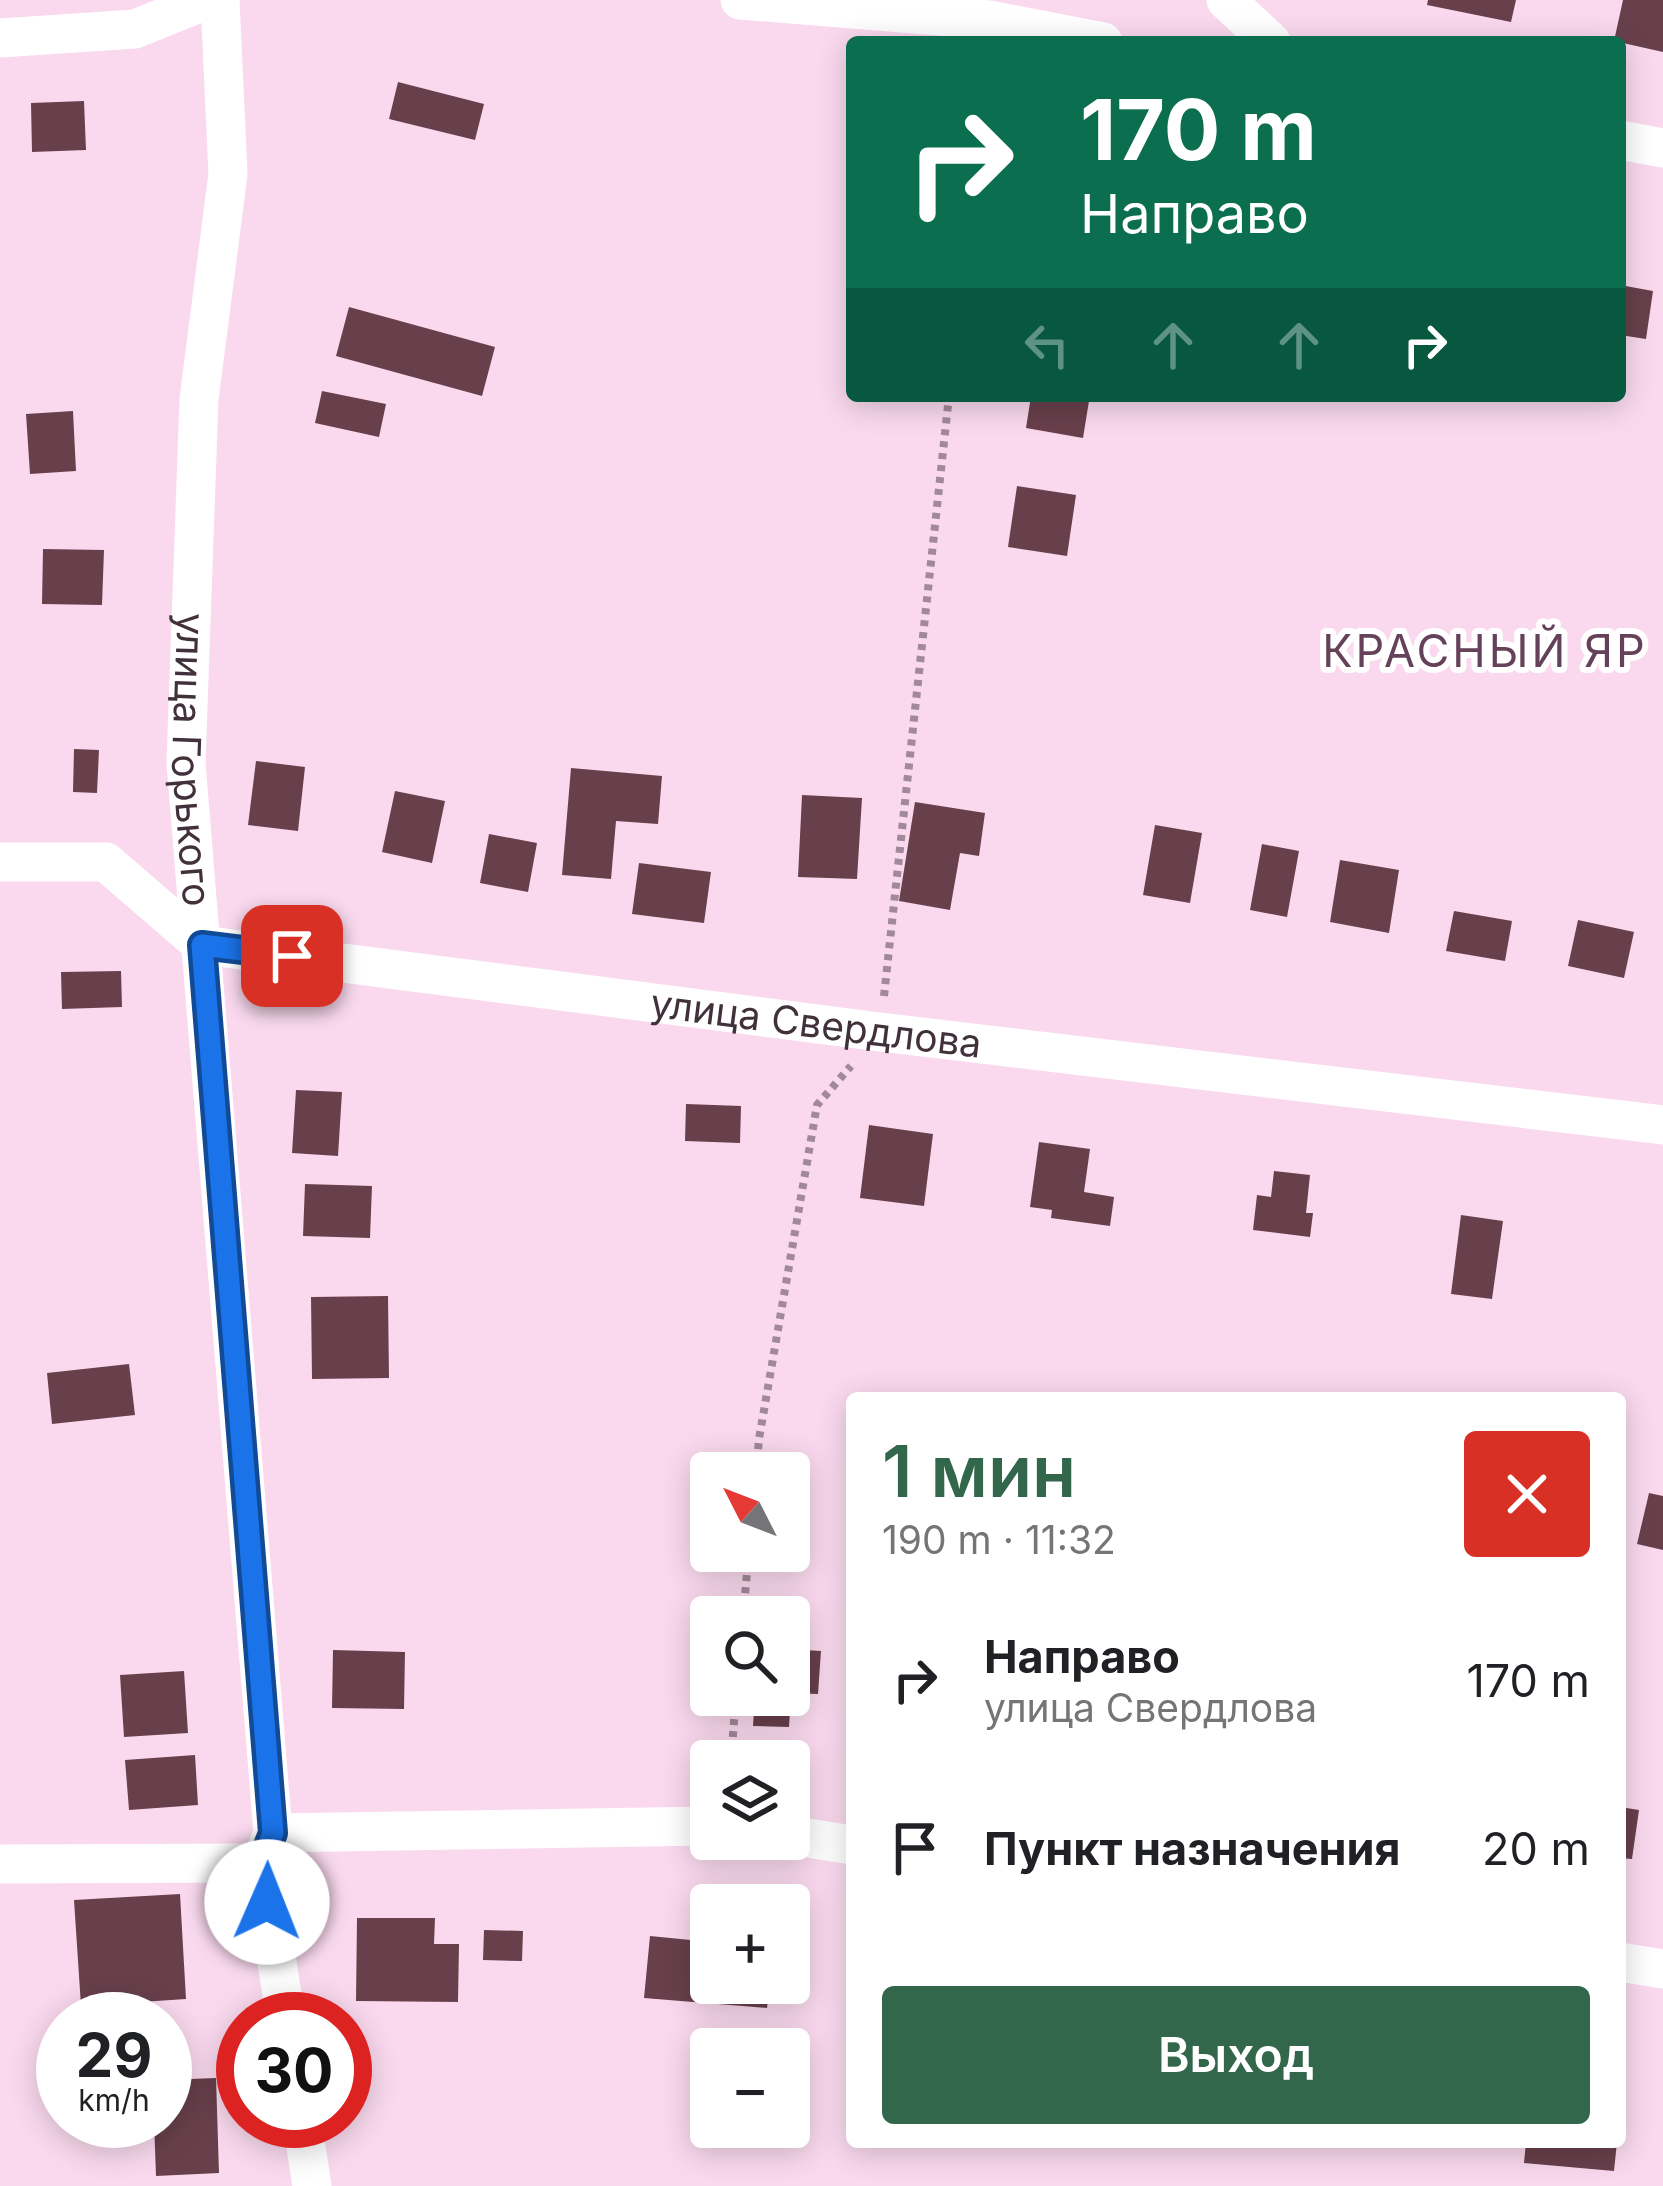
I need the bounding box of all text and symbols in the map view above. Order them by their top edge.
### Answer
text: 170 m [1080,79,1317,180]
icon: right [882,84,1038,240]
text: Направо [1080,181,1309,246]
icon: left [1014,312,1080,378]
icon: ahead [1140,312,1206,378]
icon: ahead [1266,312,1332,378]
icon: right [1392,312,1458,378]
street label: улица Горького [162,612,222,908]
district label: КРАСНЫЙ ЯР [1322,623,1648,678]
pin [241,905,343,1007]
icon: arrive [259,923,325,989]
street label: улица Свердлова [648,979,984,1067]
text: 1 мин [882,1427,1076,1514]
button: close [1464,1431,1590,1557]
north arrow [690,1452,810,1572]
map controls [690,1452,810,2148]
text: 190 m · 11:32 [882,1516,1116,1563]
button: search [690,1596,810,1716]
text: Направо [984,1629,1180,1684]
icon: right [882,1647,948,1713]
text: 170 m [1466,1653,1590,1708]
text: улица Свердлова [984,1684,1317,1731]
button: layers [690,1740,810,1860]
icon: arrive [882,1815,948,1881]
text: Пункт назначения [984,1821,1401,1876]
text: 20 m [1482,1821,1590,1876]
position arrow [204,1839,330,1965]
button: + [690,1884,810,2004]
button: Выход [882,1986,1590,2124]
speed limit sign: 30 [216,1992,372,2148]
text: 29 [76,2019,152,2091]
button: − [690,2028,810,2148]
text: km/h [78,2082,150,2118]

